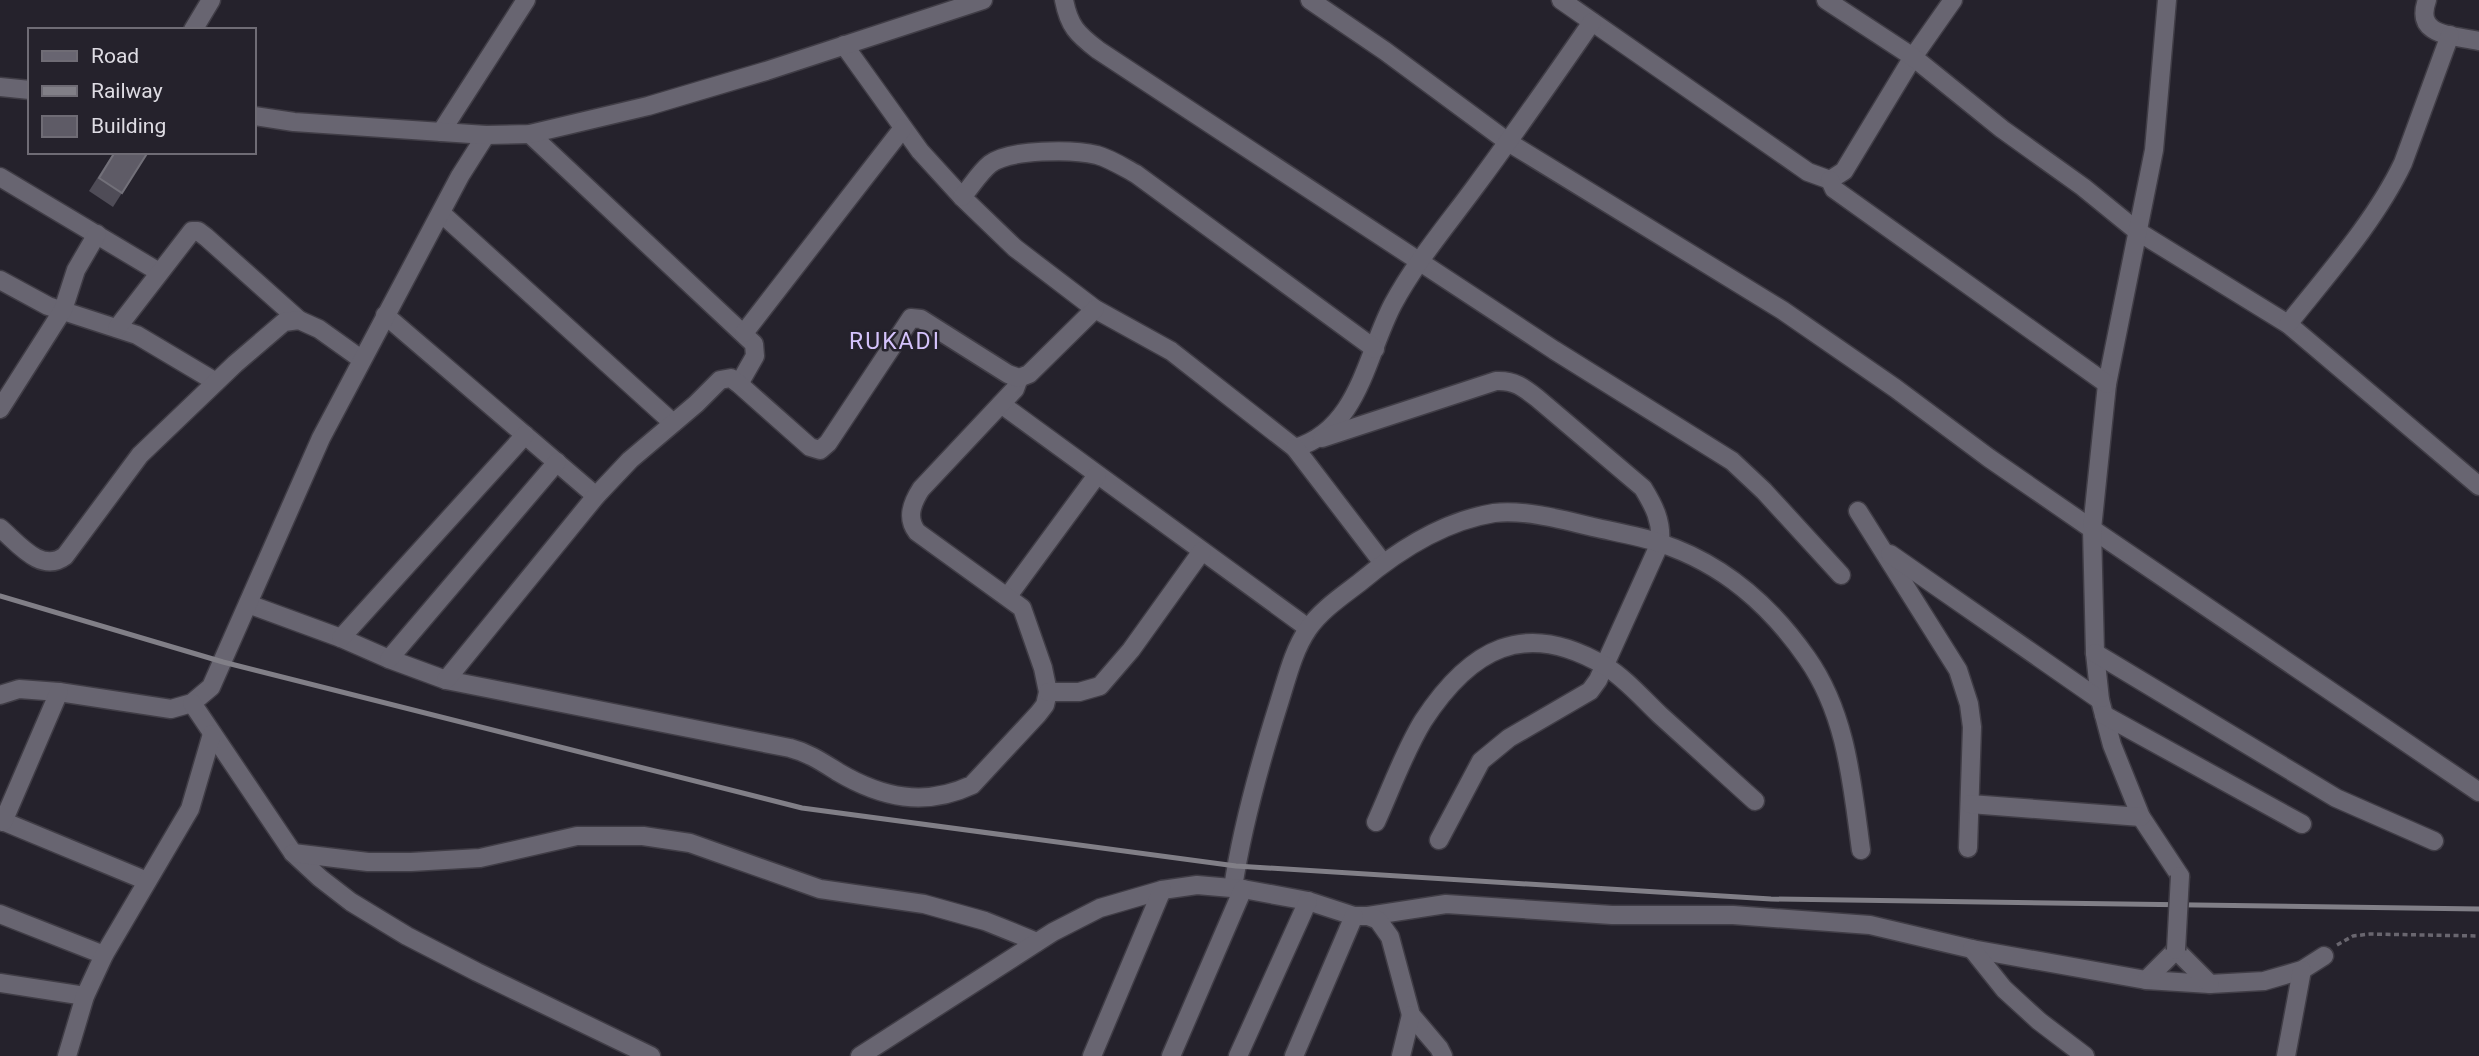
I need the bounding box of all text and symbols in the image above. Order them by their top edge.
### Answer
legend [28,28,256,154]
text: Road [91,44,139,68]
text: Railway [91,79,163,103]
text: Building [91,114,166,138]
district label: RUKADI [849,328,941,355]

